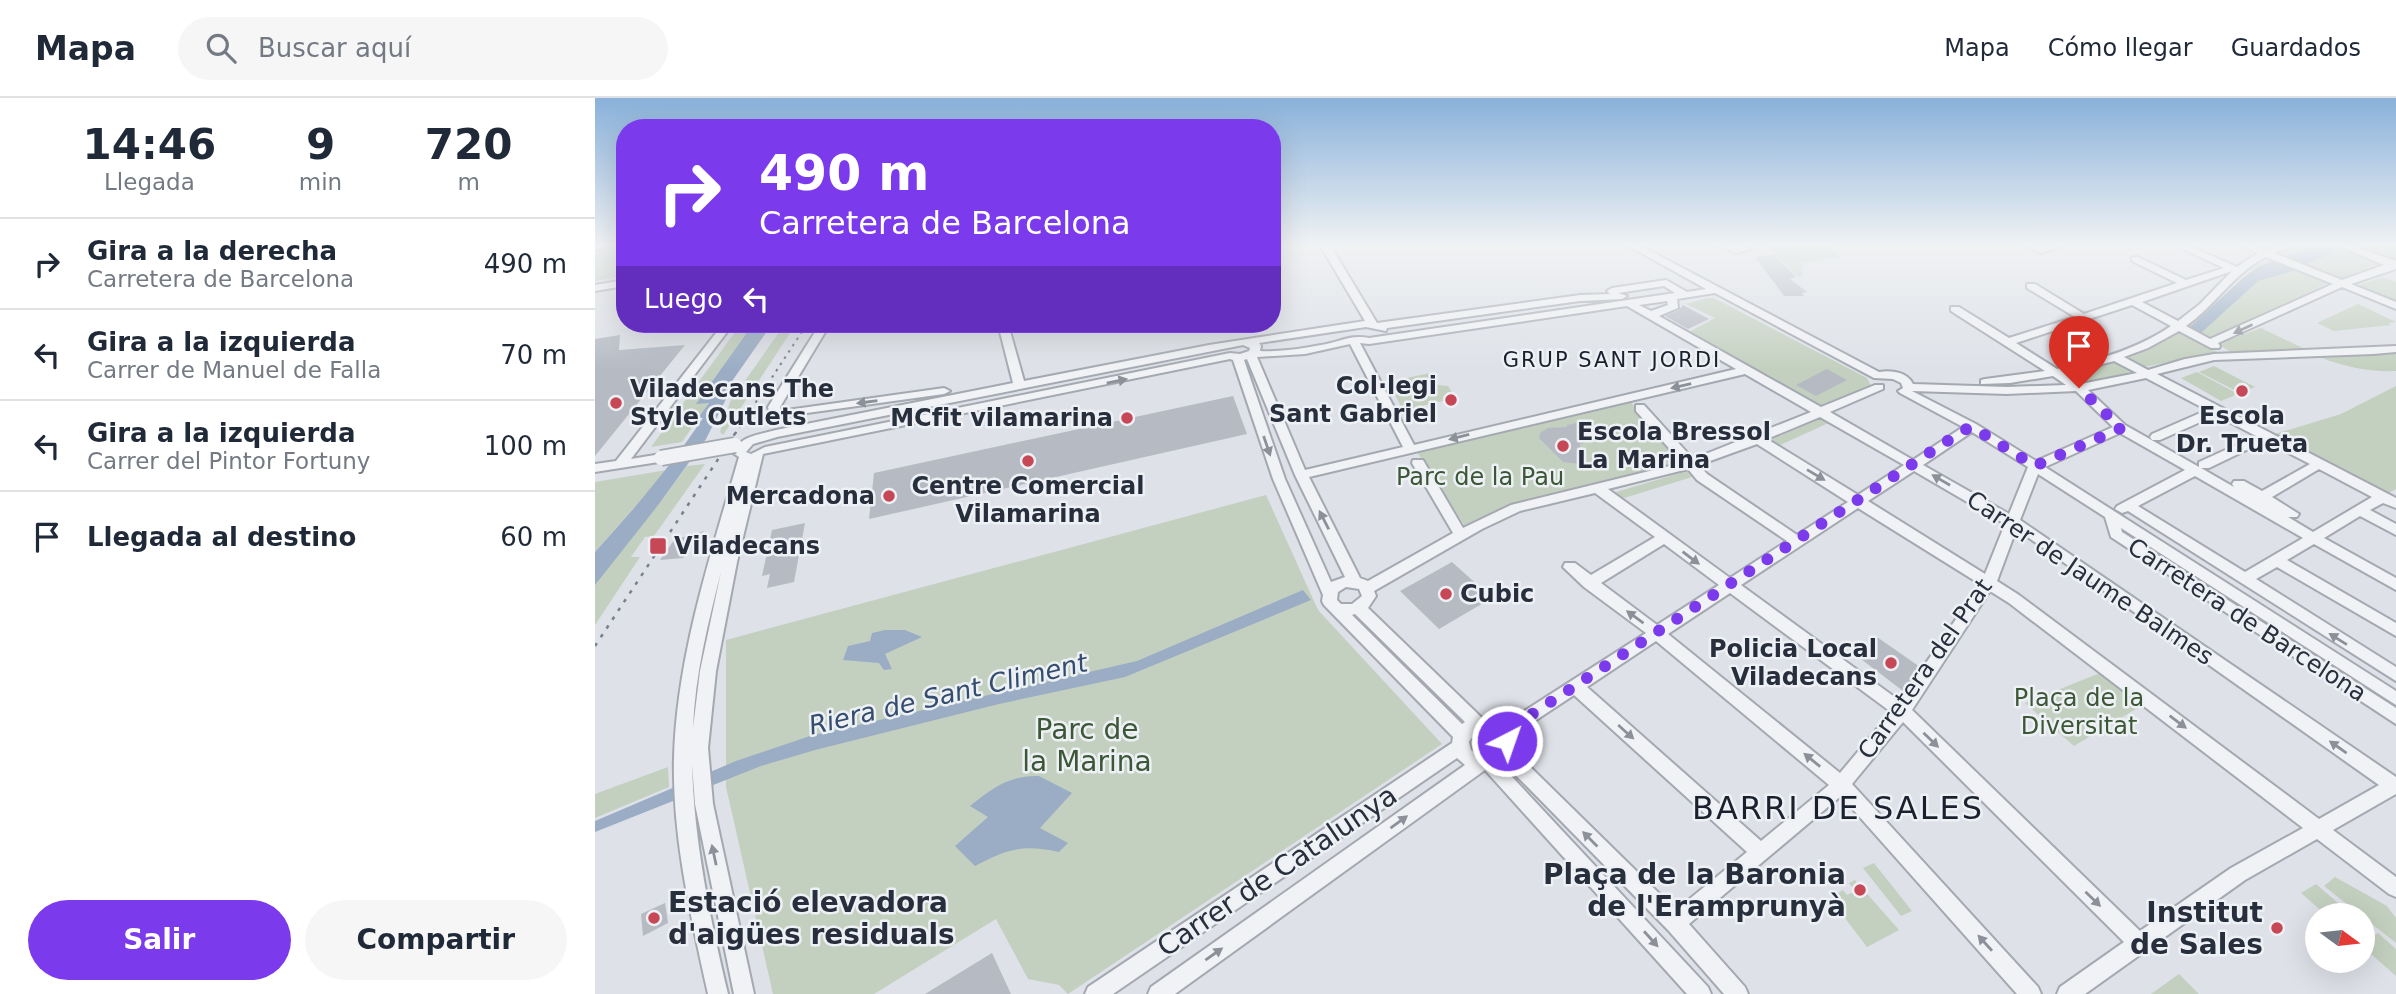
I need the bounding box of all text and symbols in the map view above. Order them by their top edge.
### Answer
search box [178,17,668,80]
text: Mapa [35,29,136,68]
icon: search [202,29,240,67]
text: Buscar aquí [258,33,411,63]
text: Mapa [1944,34,2010,62]
text: Cómo llegar [2048,34,2193,62]
text: Guardados [2231,34,2361,62]
text: 14:46 [83,120,216,169]
text: 9 [306,120,335,169]
text: 720 [425,120,512,169]
text: 490 m [759,145,929,202]
icon: right [644,147,735,238]
text: Llegada [104,169,195,195]
text: min [299,169,342,195]
text: m [457,169,480,195]
text: Carretera de Barcelona [759,204,1131,242]
text: Gira a la derecha [87,236,337,266]
icon: right [28,245,66,283]
text: 490 m [484,249,567,279]
text: Carretera de Barcelona [87,266,354,292]
icon: left [737,280,775,318]
text: Luego [644,284,723,314]
pin [2049,316,2109,388]
one-way arrow [2233,323,2253,335]
text: Gira a la izquierda [87,327,355,357]
icon: arrive [2060,327,2098,365]
icon: left [28,336,66,374]
text: 70 m [500,340,567,370]
district label: GRUP SANT JORDI [1503,348,1721,372]
text: Carrer de Manuel de Falla [87,357,381,383]
place label: Col·legi Sant Gabriel [1269,372,1437,428]
place label: Viladecans The Style Outlets [630,375,834,431]
one-way arrow [1106,375,1128,386]
one-way arrow [1670,381,1692,392]
marker: Escola Dr. Trueta [2234,383,2250,399]
marker: Col·legi Sant Gabriel [1443,392,1459,408]
marker: Viladecans The Style Outlets [608,395,624,411]
one-way arrow [855,397,877,408]
place label: Escola Dr. Trueta [2176,402,2308,458]
place label: MCfit vilamarina [890,404,1113,432]
marker: MCfit vilamarina [1119,410,1135,426]
text: Gira a la izquierda [87,418,355,448]
place label: Escola Bressol La Marina [1577,418,1771,474]
icon: left [28,427,66,465]
text: 100 m [484,431,567,461]
one-way arrow [1448,432,1470,443]
one-way arrow [1262,435,1273,456]
marker: Escola Bressol La Marina [1555,438,1571,454]
text: Carrer del Pintor Fortuny [87,448,370,474]
marker: Centre Comercial Vilamarina [1020,453,1036,469]
park label: Parc de la Pau [1396,463,1564,491]
one-way arrow [1807,469,1826,481]
place label: Centre Comercial Vilamarina [911,472,1145,528]
one-way arrow [1932,473,1951,486]
place label: Mercadona [726,482,875,510]
street label: Carrer de Jaume Balmes [1961,485,2219,671]
marker: Mercadona [881,488,897,504]
one-way arrow [1318,510,1330,530]
icon: arrive [28,518,66,556]
text: Llegada al destino [87,522,356,552]
text: 60 m [500,522,567,552]
place label: Viladecans [674,532,820,560]
street label: Carretera de Barcelona [2122,532,2372,708]
marker: Viladecans [648,536,668,556]
one-way arrow [1682,551,1701,565]
street label: Carretera del Prat [1852,573,1998,765]
place label: Cubic [1460,580,1534,608]
marker: Cubic [1438,586,1454,602]
one-way arrow [1626,611,1644,625]
one-way arrow [2329,632,2348,645]
place label: Policia Local Viladecans [1709,635,1877,691]
water label: Riera de Sant Climent [806,647,1091,741]
marker: Policia Local Viladecans [1883,655,1899,671]
park label: Plaça de la Diversitat [2014,684,2144,740]
position arrow [1470,704,1544,778]
park label: Parc de la Marina [1022,713,1152,778]
one-way arrow [2168,715,2186,730]
one-way arrow [1617,724,1634,740]
one-way arrow [1922,731,1939,747]
one-way arrow [2329,740,2347,754]
one-way arrow [1804,753,1822,768]
street label: Carrer de Catalunya [1151,778,1403,964]
district label: BARRI DE SALES [1692,789,1984,827]
one-way arrow [1390,815,1408,829]
one-way arrow [1581,830,1598,847]
one-way arrow [709,844,720,866]
place label: Plaça de la Baronia de l'Eramprunyà [1543,858,1846,923]
marker: Plaça de la Baronia de l'Eramprunyà [1852,882,1868,898]
place label: Estació elevadora d'aigües residuals [668,886,955,951]
one-way arrow [2085,890,2102,907]
place label: Institut de Sales [2130,896,2263,961]
button: Salir [28,900,291,980]
button: Compartir [305,900,567,980]
north arrow [2305,903,2375,973]
map controls [2305,903,2375,973]
marker: Estació elevadora d'aigües residuals [646,910,662,926]
marker: Institut de Sales [2269,920,2285,936]
one-way arrow [1642,930,1658,947]
one-way arrow [1977,934,1993,952]
one-way arrow [1205,947,1223,961]

